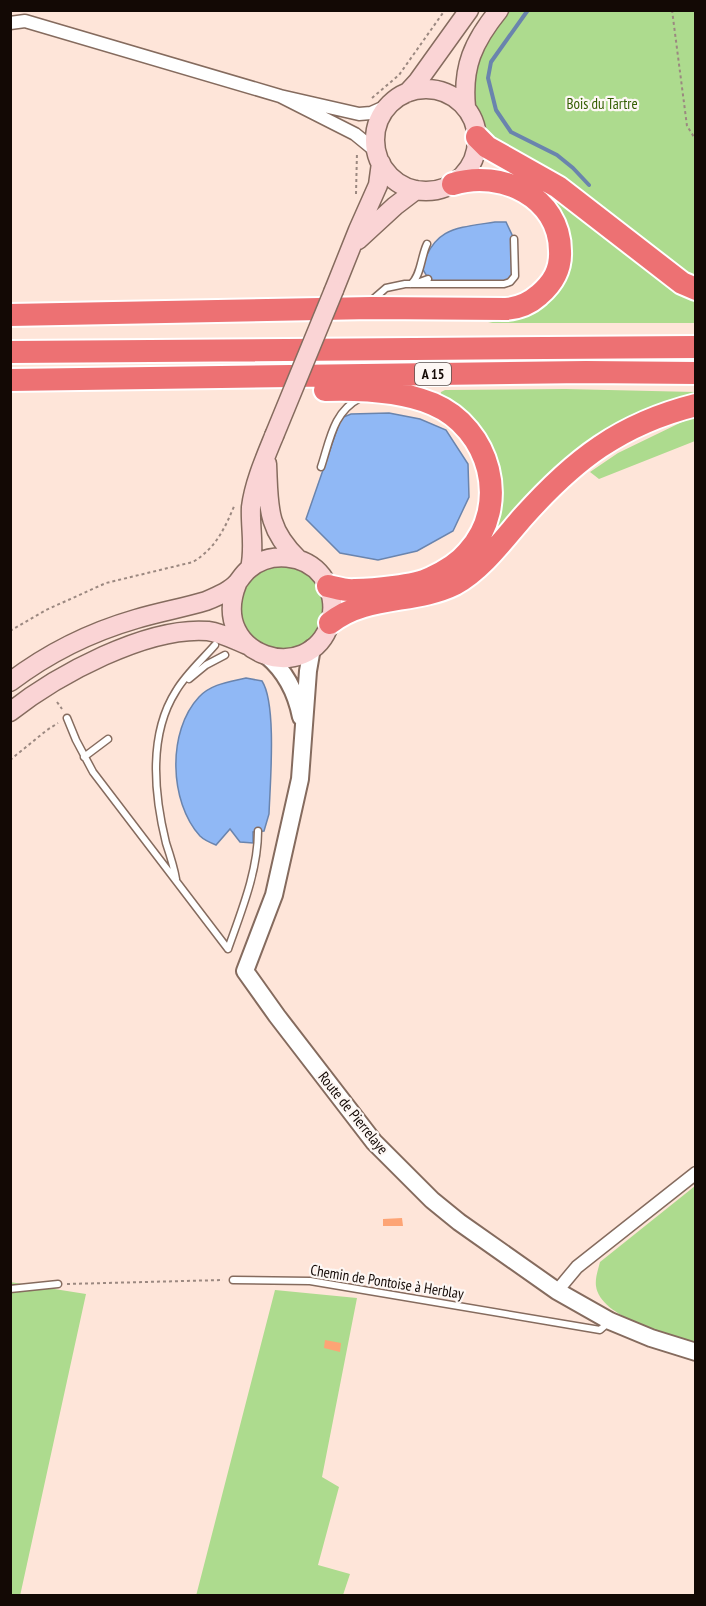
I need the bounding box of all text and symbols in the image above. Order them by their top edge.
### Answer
park label: Bois du Tartre [566,94,638,113]
road number: A 15 [415,363,451,385]
street label: Route de Pierrelaye [314,1068,392,1158]
street label: Chemin de Pontoise à Herblay [309,1260,465,1303]

